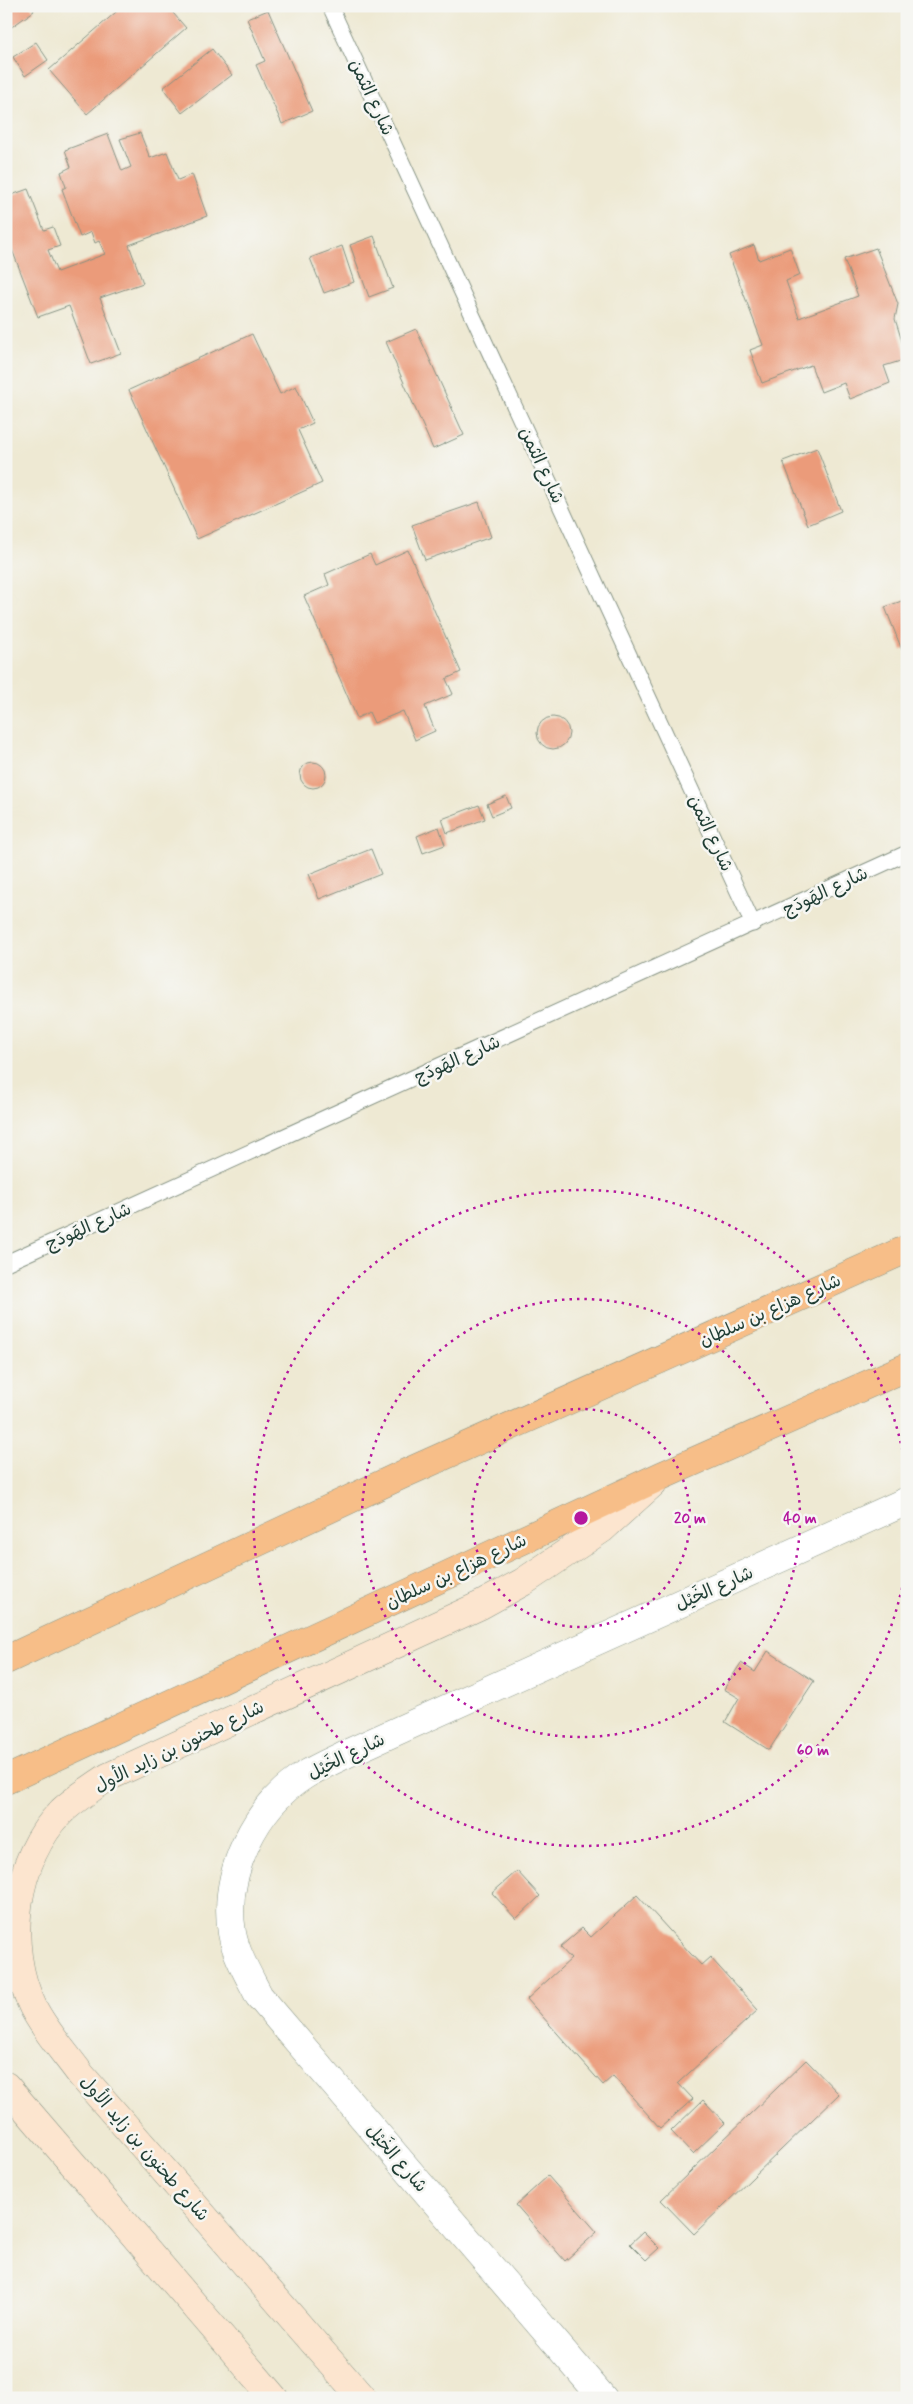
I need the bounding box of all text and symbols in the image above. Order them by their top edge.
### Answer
street label: شارع الثمن [343,55,399,140]
street label: شارع الثمن [513,423,569,508]
street label: شارع الثمن [682,791,738,876]
street label: شارع الهَودَج [779,862,872,922]
street label: شارع الهَودَج [411,1030,504,1090]
street label: شارع الهَودَج [42,1197,135,1257]
street label: شارع هزاع بن سلطان [696,1269,845,1353]
centre of rings [572,1509,590,1527]
text: 20 m [674,1509,706,1529]
text: 40 m [783,1509,817,1529]
street label: شارع هزاع بن سلطان [382,1529,531,1615]
street label: شارع الخَيْل [671,1560,757,1617]
street label: شارع طحنون بن زايد الأول [90,1694,268,1798]
street label: شارع الخَيْل [304,1727,389,1786]
text: 60 m [797,1741,829,1761]
street label: شارع طحنون بن زايد الأول [74,2070,215,2227]
street label: شارع الخَيْل [360,2119,433,2198]

